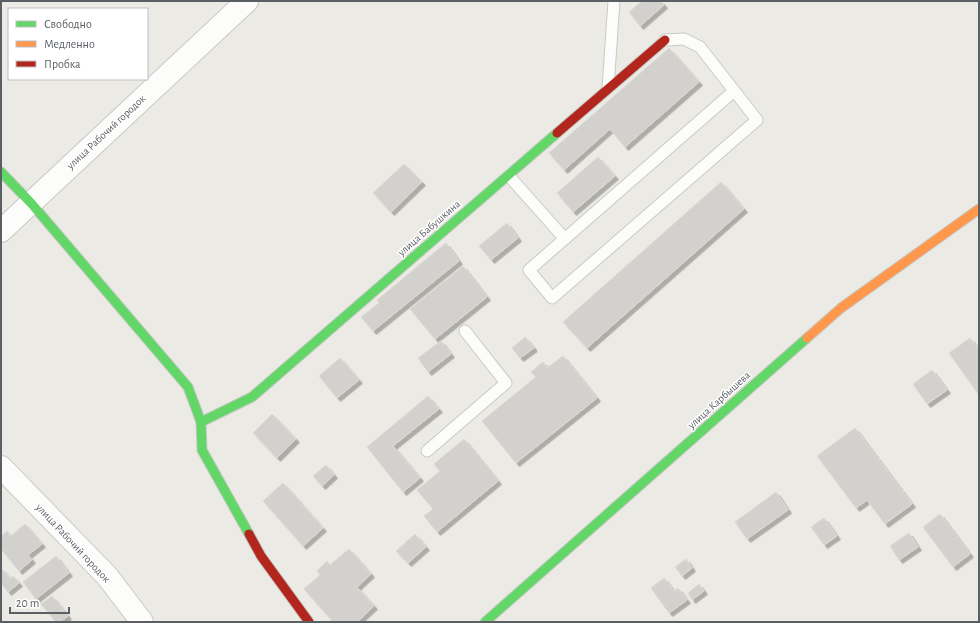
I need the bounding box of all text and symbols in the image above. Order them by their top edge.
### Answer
legend [8,8,148,80]
text: Свободно [44,18,92,30]
text: Медленно [44,38,95,50]
text: Пробка [44,58,81,70]
street label: улица Рабочий городок [64,93,147,172]
street label: улица Бабушкина [395,198,462,259]
street label: улица Карбышева [685,369,752,432]
street label: улица Рабочий городок [33,501,112,584]
scale bar [10,589,69,615]
text: 20 m [16,597,39,609]

